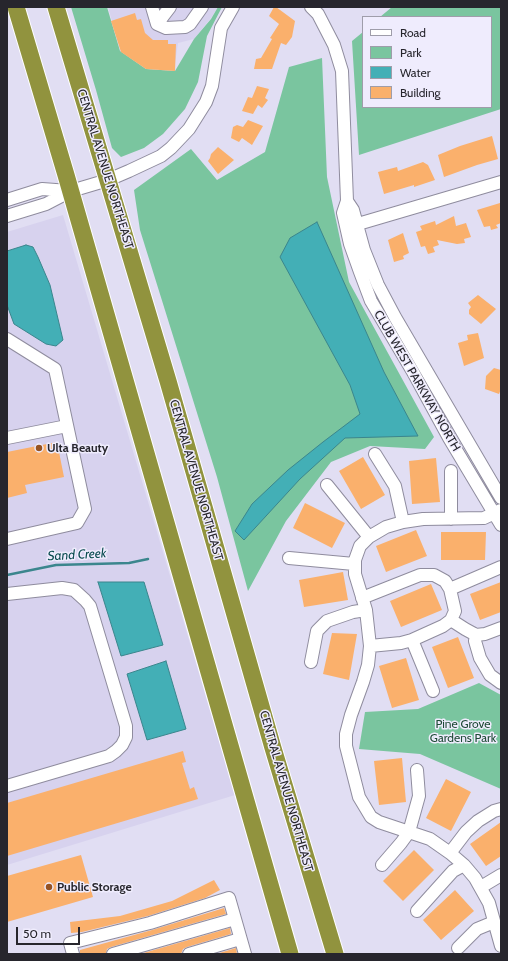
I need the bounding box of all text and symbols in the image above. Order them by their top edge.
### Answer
legend [362,16,492,108]
text: Road [400,25,426,40]
text: Park [400,45,422,60]
text: Water [400,65,430,80]
text: Building [400,85,441,100]
street label: CENTRAL AVENUE NORTHEAST [74,87,136,251]
street label: CLUB WEST PARKWAY NORTH [371,308,463,454]
street label: CENTRAL AVENUE NORTHEAST [166,398,226,562]
place label: Ulta Beauty [47,441,108,455]
marker: Ulta Beauty [34,443,44,453]
water label: Sand Creek [47,546,107,564]
street label: CENTRAL AVENUE NORTHEAST [256,709,316,873]
park label: Pine Grove Gardens Park [430,717,496,745]
place label: Public Storage [57,880,132,894]
marker: Public Storage [44,882,54,892]
scale bar [18,919,82,945]
text: 50 m [23,926,51,941]

